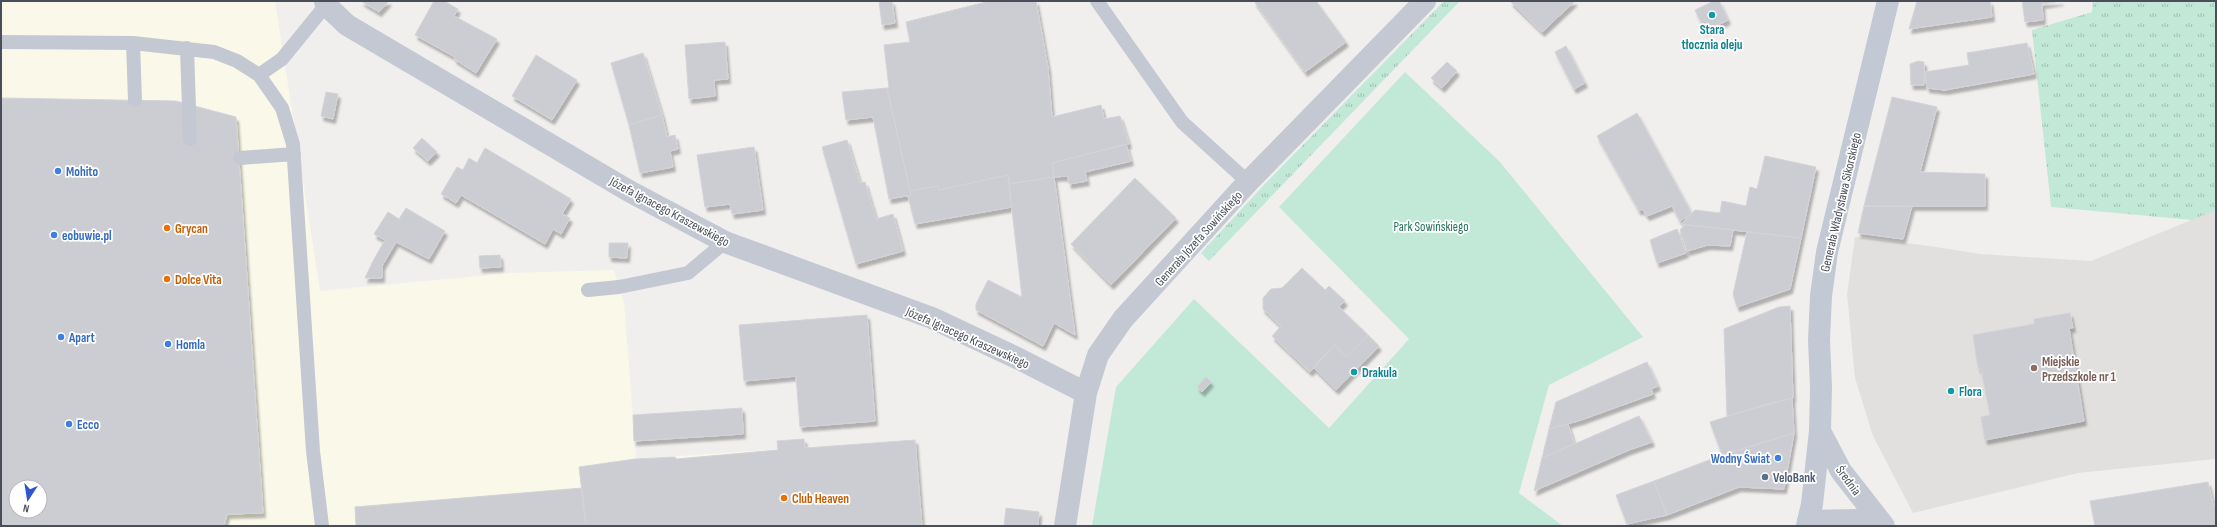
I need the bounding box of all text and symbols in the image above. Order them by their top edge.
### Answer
marker: Stara tłocznia oleju [1707,10,1717,20]
place label: Stara tłocznia oleju [1681,22,1743,53]
street label: Generała Władysława Sikorskiego [1817,131,1865,274]
place label: Mohito [66,164,99,180]
marker: Mohito [53,166,63,176]
street label: Józefa Ignacego Kraszewskiego [606,173,732,250]
street label: Generała Józefa Sowińskiego [1152,188,1246,290]
park label: Park Sowińskiego [1393,219,1469,235]
place label: Grycan [175,221,208,237]
marker: Grycan [162,223,172,233]
place label: eobuwie.pl [62,228,112,244]
marker: eobuwie.pl [49,230,59,240]
place label: Dolce Vita [175,272,222,288]
marker: Dolce Vita [162,274,172,284]
street label: Józefa Ignacego Kraszewskiego [903,303,1032,372]
place label: Apart [68,330,96,346]
marker: Apart [56,332,66,342]
place label: Homla [176,337,205,353]
marker: Homla [163,339,173,349]
place label: Miejskie Przedszkole nr 1 [2042,354,2116,385]
marker: Miejskie Przedszkole nr 1 [2029,363,2039,373]
place label: Drakula [1362,365,1397,381]
marker: Drakula [1349,367,1359,377]
place label: Flora [1959,384,1982,400]
marker: Flora [1946,386,1956,396]
place label: Ecco [77,417,99,433]
marker: Ecco [64,419,74,429]
place label: Wodny Świat [1711,451,1771,467]
marker: Wodny Świat [1773,453,1783,463]
street label: Średnia [1832,463,1864,499]
place label: VeloBank [1773,470,1816,486]
marker: VeloBank [1760,472,1770,482]
north arrow [8,479,48,519]
place label: Club Heaven [792,491,849,507]
marker: Club Heaven [779,493,789,503]
text: N [22,501,30,515]

